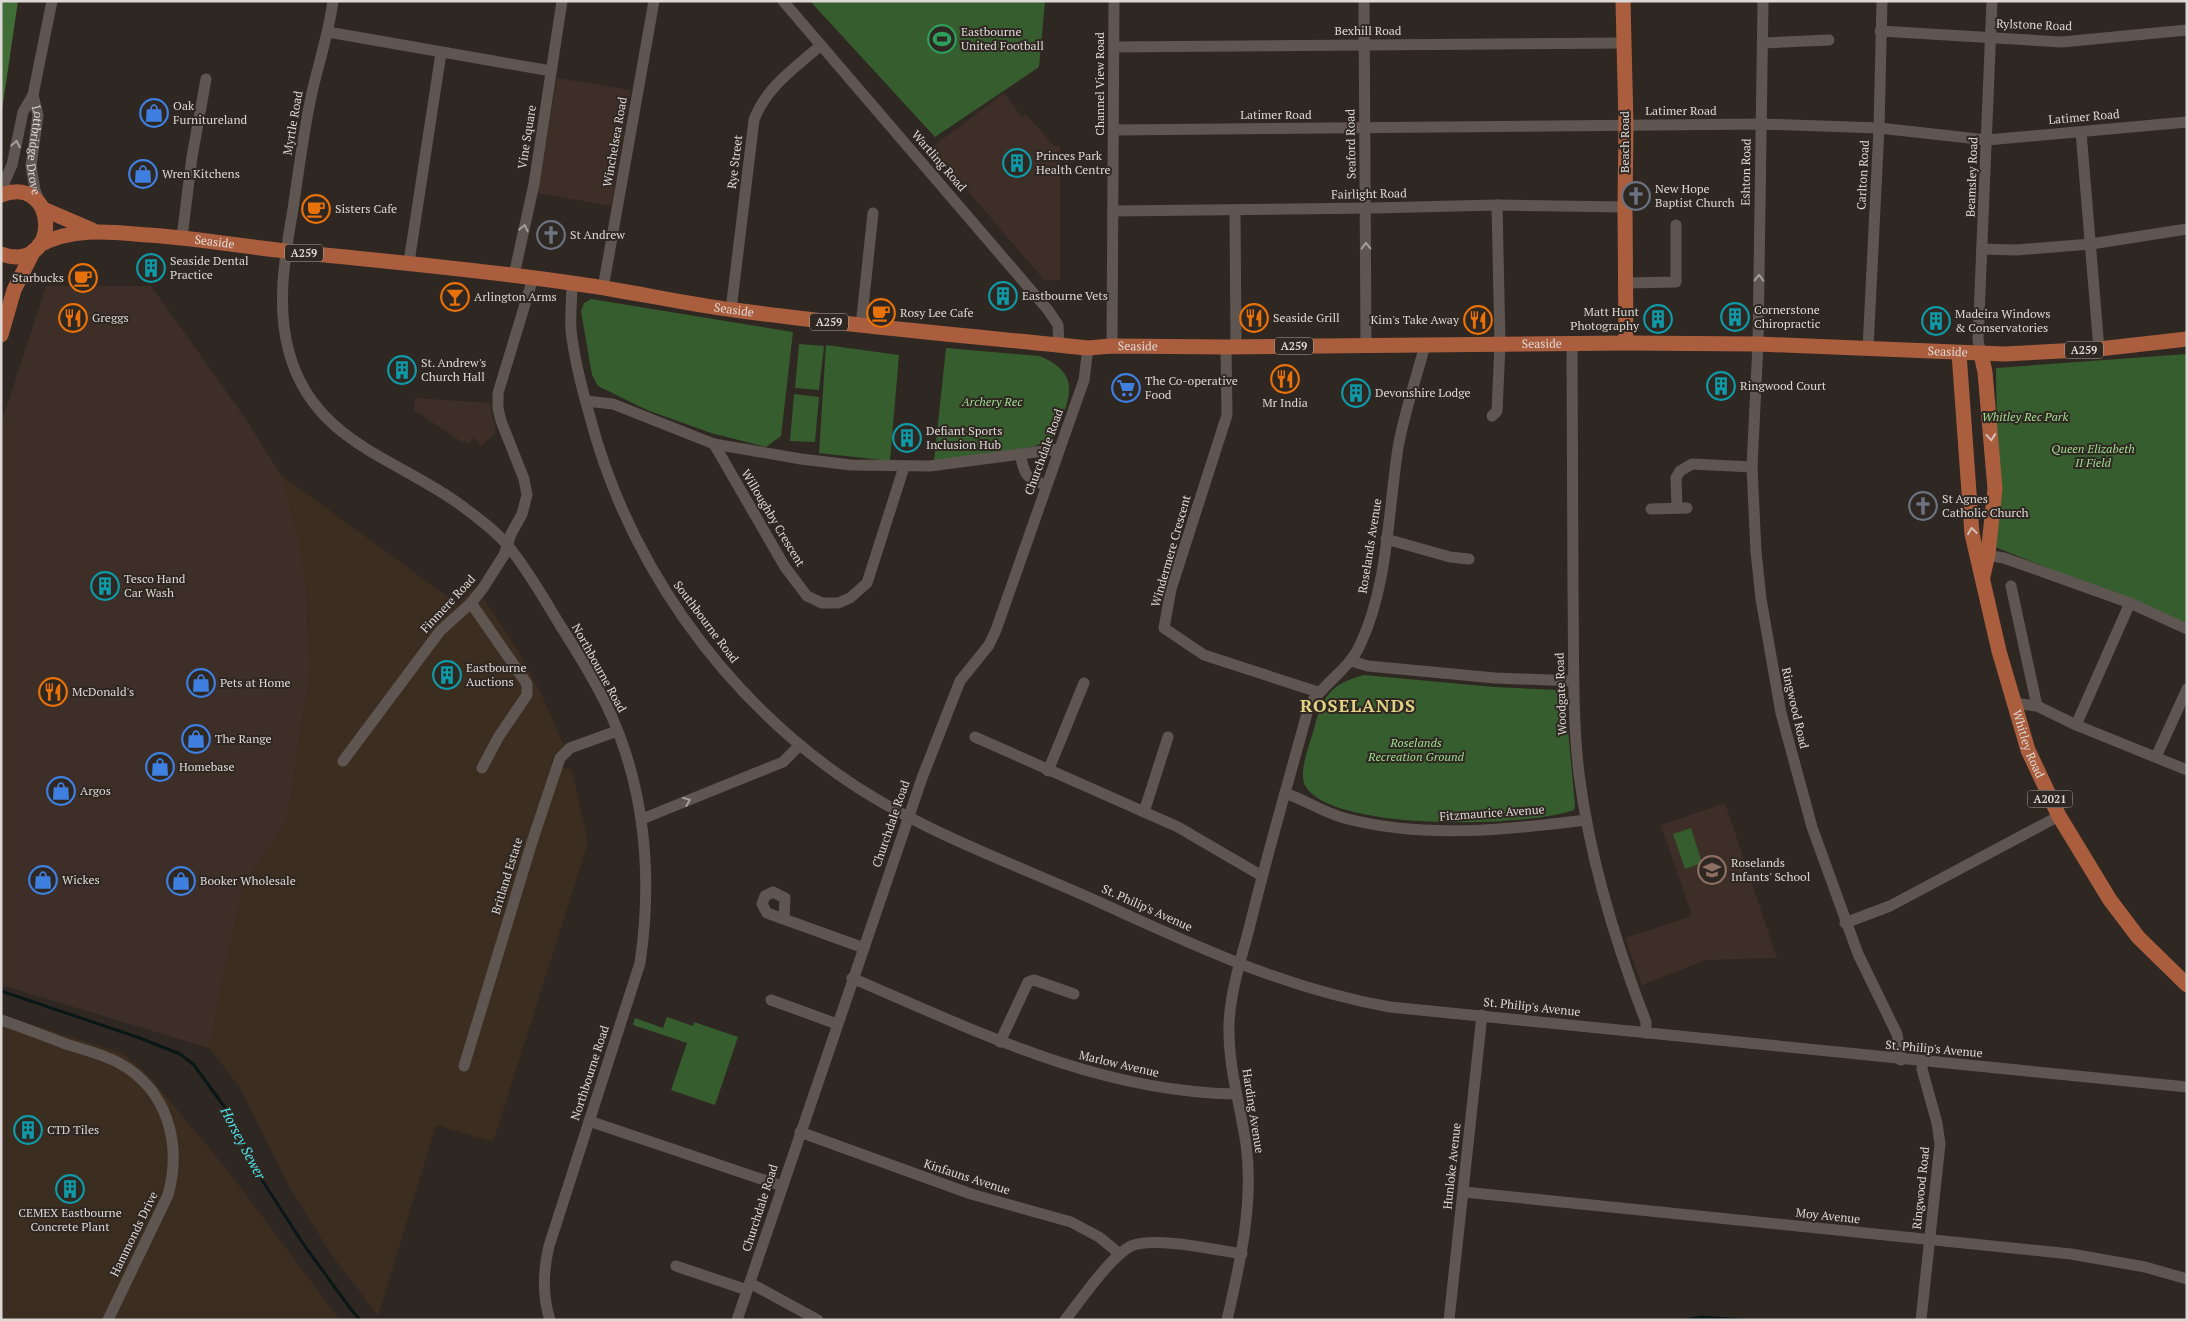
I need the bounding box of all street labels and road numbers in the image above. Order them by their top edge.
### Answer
street label: Rylstone Road [1996,16,2073,33]
street label: Bexhill Road [1335,23,1402,38]
street label: Channel View Road [1092,32,1107,136]
street label: Myrtle Road [279,89,306,156]
street label: Winchelsea Road [599,95,630,188]
street label: Latimer Road [1645,103,1717,118]
street label: Lottbridge Drove [24,104,46,197]
street label: Vine Square [514,104,539,170]
street label: Latimer Road [2048,106,2121,127]
street label: Latimer Road [1240,107,1312,122]
street label: Seaford Road [1342,109,1359,179]
street label: Beach Road [1617,111,1632,173]
street label: Wartling Road [909,127,970,194]
street label: Rye Street [724,134,745,190]
street label: Beamsley Road [1963,136,1980,217]
street label: Eshton Road [1737,138,1754,206]
street label: Carlton Road [1853,139,1872,210]
street label: Fairlight Road [1331,185,1407,202]
street label: Seaside [194,232,236,251]
road number: A259 [285,244,323,262]
street label: Seaside [713,299,755,320]
road number: A259 [810,314,848,331]
street label: Seaside [1522,336,1562,351]
street label: Seaside [1118,338,1158,353]
road number: A259 [1275,338,1313,354]
road number: A259 [2065,342,2103,358]
street label: Seaside [1927,343,1968,360]
street label: Churchdale Road [1021,406,1066,497]
street label: Willoughby Crescent [738,466,809,570]
street label: Windermere Crescent [1147,493,1194,609]
street label: Roselands Avenue [1355,497,1384,594]
street label: Finmere Road [417,571,479,636]
street label: Southbourne Road [671,578,742,666]
street label: Northbourne Road [569,621,630,715]
street label: Woodgate Road [1552,652,1569,736]
street label: Ringwood Road [1779,666,1812,750]
street label: Whitley Road [2010,708,2048,781]
street label: Churchdale Road [869,778,913,869]
road number: A2021 [2028,791,2072,808]
street label: Fitzmaurice Avenue [1439,801,1545,824]
street label: Britland Estate [488,836,525,916]
street label: St. Philip's Avenue [1100,881,1195,934]
street label: St. Philip's Avenue [1483,994,1581,1019]
street label: Northbourne Road [567,1023,612,1122]
street label: St. Philip's Avenue [1885,1037,1983,1060]
street label: Marlow Avenue [1078,1047,1161,1080]
street label: Harding Avenue [1239,1068,1268,1154]
street label: Hunloke Avenue [1439,1122,1464,1210]
street label: Ringwood Road [1909,1146,1932,1230]
street label: Kinfauns Avenue [922,1156,1012,1198]
street label: Churchdale Road [738,1162,781,1253]
street label: Hammonds Drive [106,1189,161,1279]
street label: Moy Avenue [1795,1205,1861,1226]

